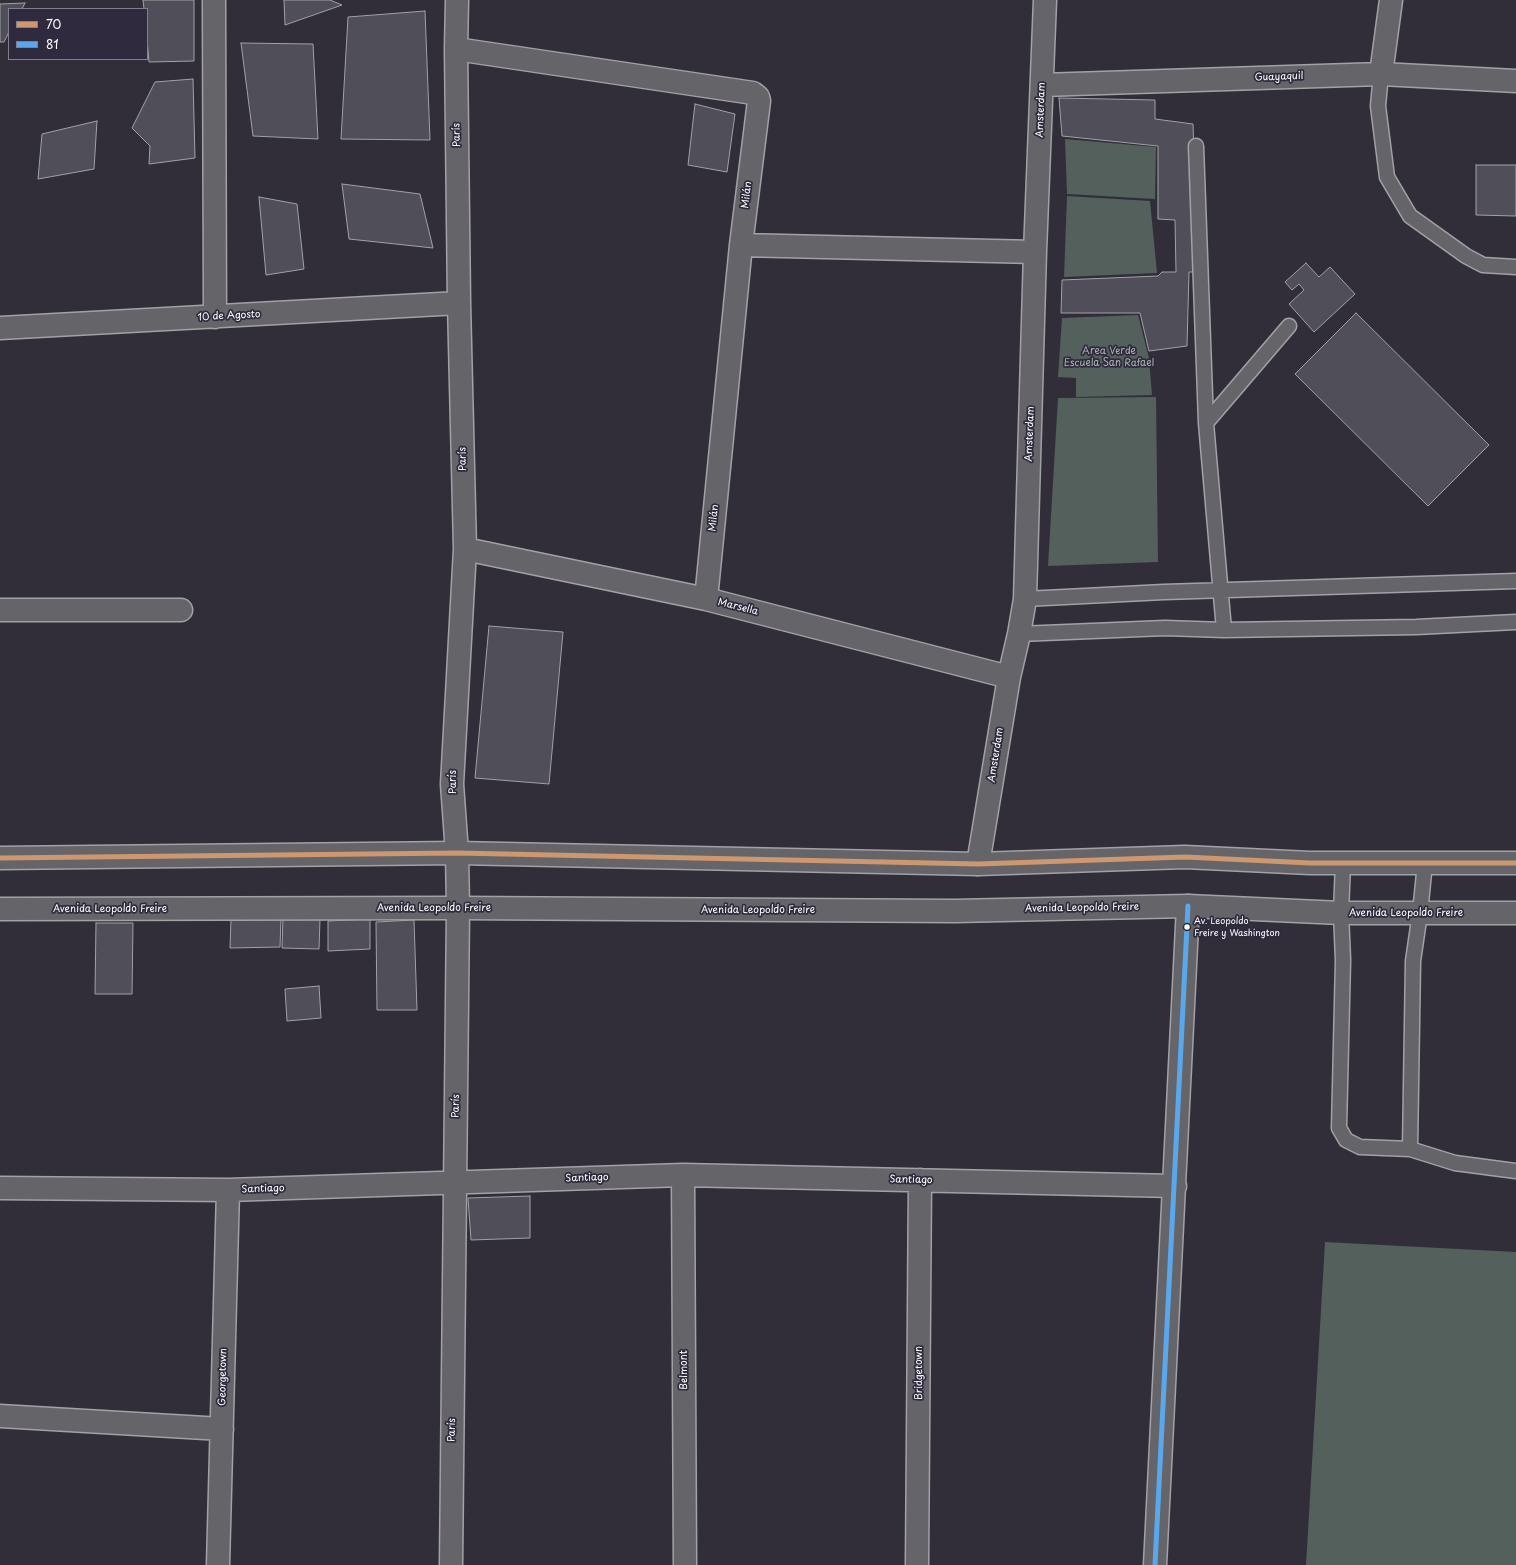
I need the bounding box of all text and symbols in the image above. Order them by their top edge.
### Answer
legend [8,8,148,60]
text: 70 [46,15,61,33]
text: 81 [46,35,59,53]
street label: Guayaquil [1254,70,1304,84]
street label: Amsterdam [1034,82,1048,138]
street label: París [451,123,463,147]
street label: Milán [739,181,755,209]
street label: 10 de Agosto [197,308,261,324]
park label: Area Verde Escuela San Rafael [1064,345,1154,368]
street label: Amsterdam [1023,406,1037,462]
street label: París [457,447,469,471]
street label: Milán [707,504,721,532]
street label: Marsella [717,596,759,618]
street label: Amsterdam [986,727,1006,783]
street label: París [447,770,459,794]
street label: Avenida Leopoldo Freire [1025,901,1139,915]
street label: Avenida Leopoldo Freire [377,902,491,914]
street label: Avenida Leopoldo Freire [53,903,167,915]
street label: Avenida Leopoldo Freire [701,904,815,916]
street label: Avenida Leopoldo Freire [1349,907,1463,919]
place label: Av. Leopoldo Freire y Washington [1194,917,1280,938]
marker: Av. Leopoldo Freire y Washington [1182,922,1192,932]
street label: París [450,1094,462,1118]
street label: Santiago [565,1171,609,1185]
street label: Santiago [889,1174,933,1186]
street label: Santiago [241,1182,285,1196]
street label: Bridgetown [913,1346,925,1400]
street label: Georgetown [216,1348,230,1406]
street label: Belmont [678,1350,690,1390]
street label: París [446,1418,458,1442]

